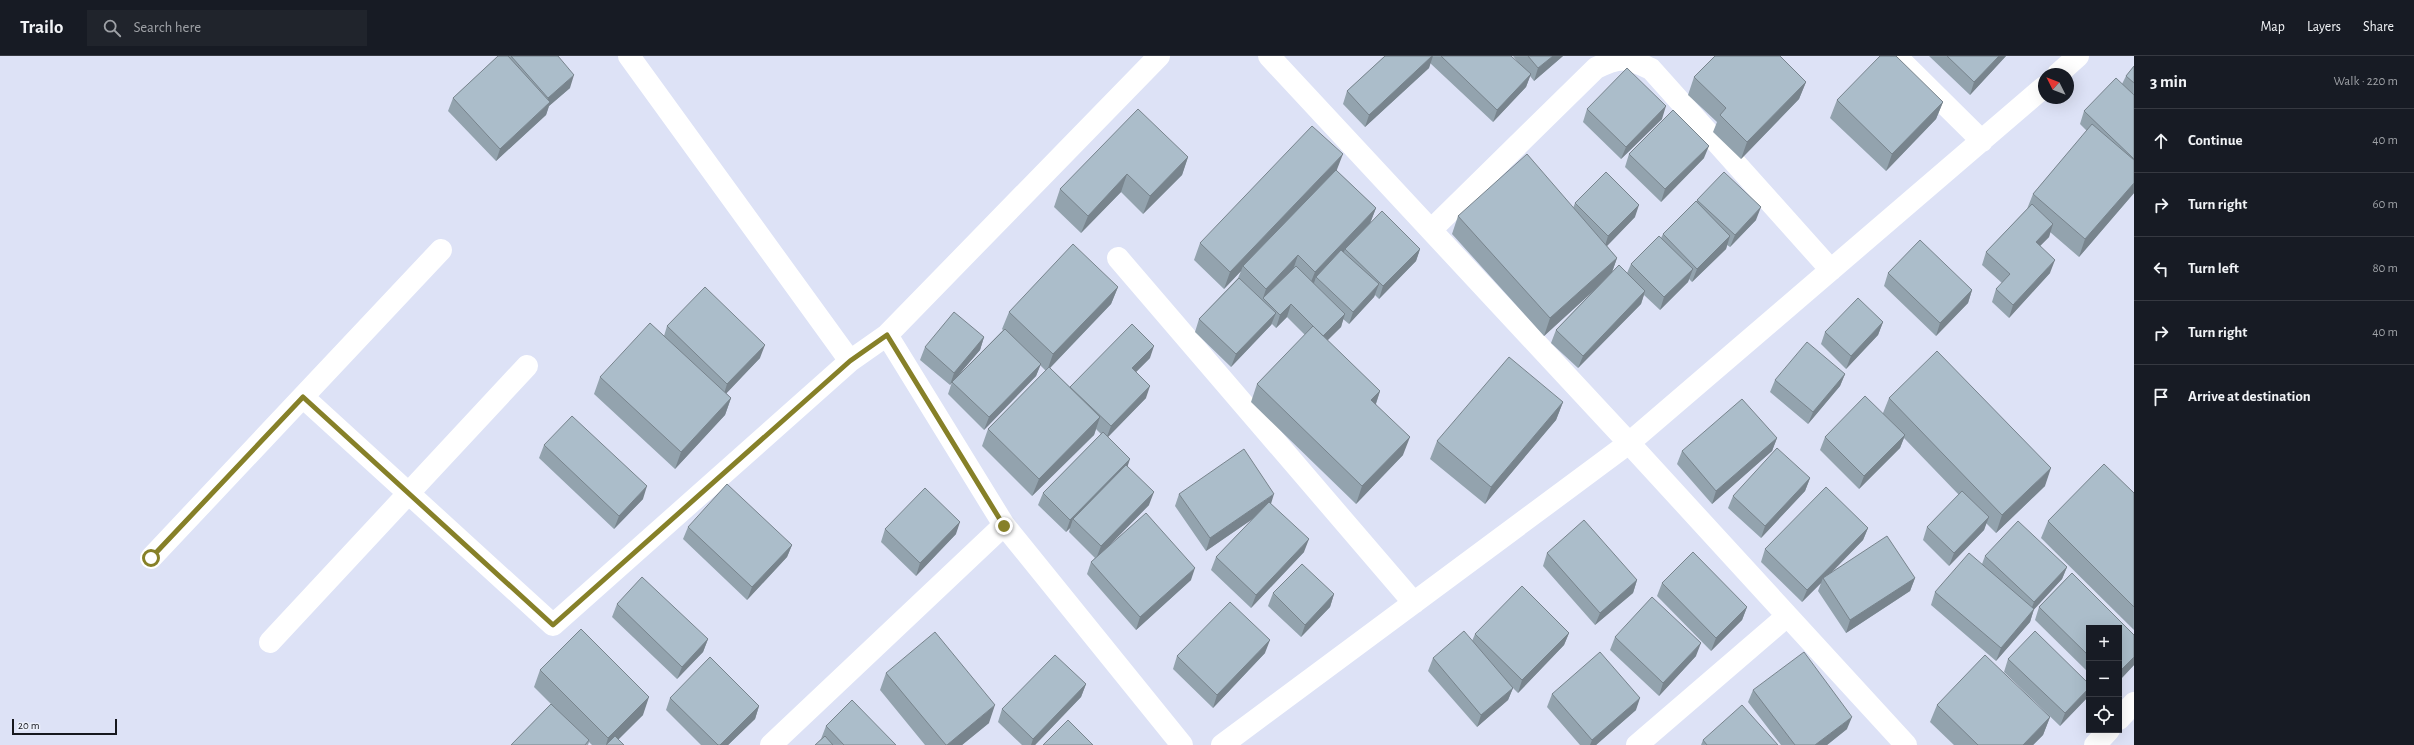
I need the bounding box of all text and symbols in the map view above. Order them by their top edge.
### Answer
search box [87,10,367,46]
icon: search [101,17,123,39]
text: Trailo [20,18,63,37]
text: Search here [133,20,201,35]
text: Map [2260,20,2285,34]
text: Layers [2307,20,2341,34]
text: Share [2363,20,2394,34]
north arrow [2038,68,2074,104]
text: 3 min [2150,73,2187,90]
text: Walk · 220 m [2333,75,2398,88]
icon: ahead [2150,130,2172,152]
text: Continue [2188,133,2243,148]
text: 40 m [2372,134,2398,147]
icon: right [2150,194,2172,216]
text: Turn right [2188,197,2247,212]
text: 60 m [2372,198,2398,211]
icon: left [2150,258,2172,280]
text: Turn left [2188,261,2239,276]
text: 80 m [2372,262,2398,275]
icon: right [2150,322,2172,344]
text: Turn right [2188,325,2247,340]
text: 40 m [2372,326,2398,339]
icon: arrive [2150,386,2172,408]
text: Arrive at destination [2188,389,2311,404]
route end [995,517,1013,535]
route start [142,549,160,567]
map controls [2086,625,2122,733]
button: + [2086,625,2122,661]
button: − [2086,661,2122,697]
button: locate [2086,697,2122,733]
scale bar [12,717,117,736]
text: 20 m [18,720,39,731]

